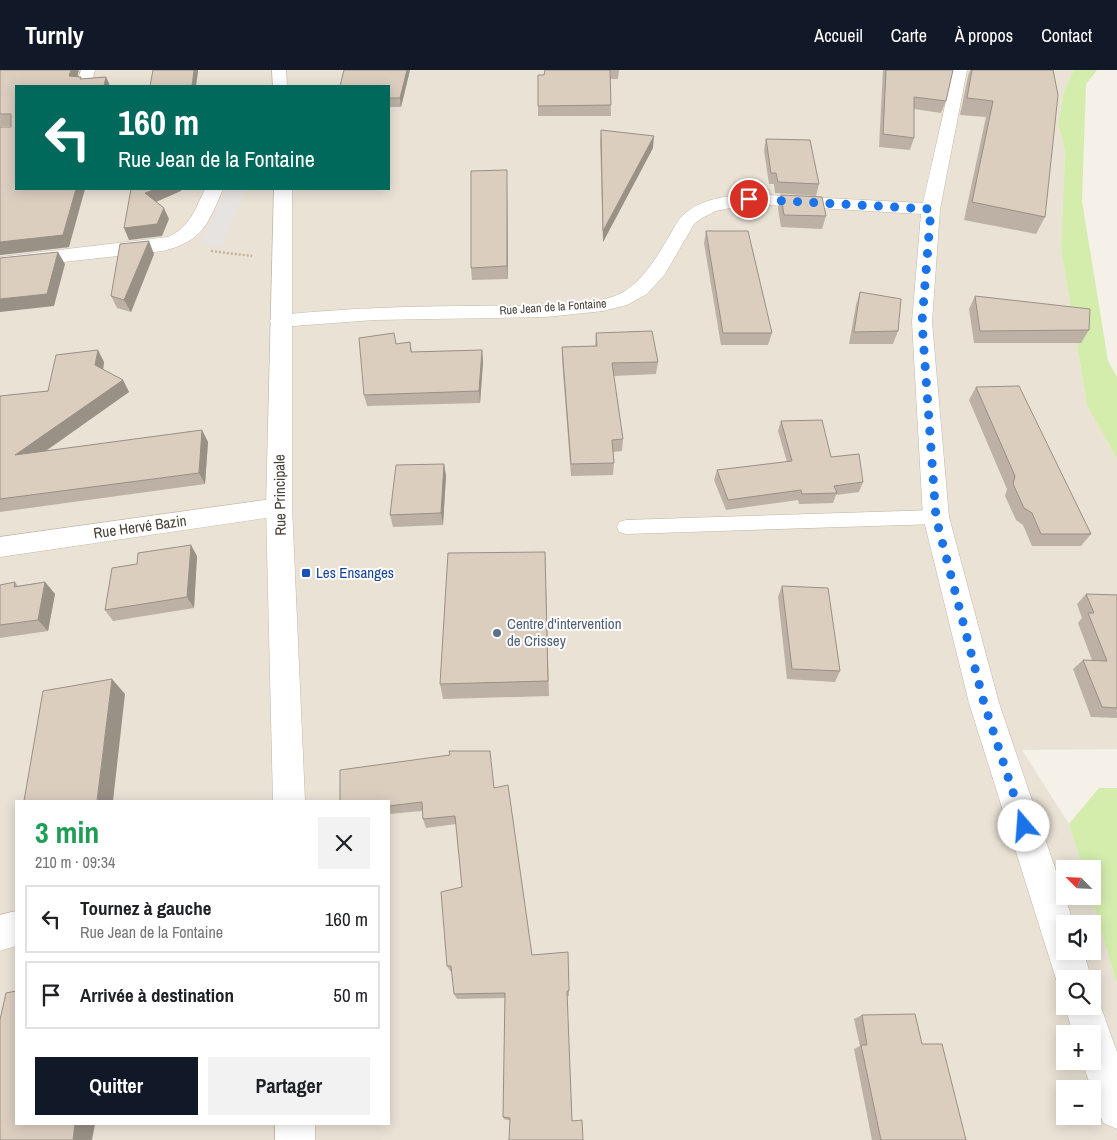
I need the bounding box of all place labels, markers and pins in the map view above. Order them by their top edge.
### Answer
pin [728,178,770,220]
place label: Les Ensanges [316,562,394,583]
marker: Les Ensanges [300,567,312,579]
place label: Centre d'intervention de Crissey [507,613,622,651]
marker: Centre d'intervention de Crissey [491,627,503,639]

